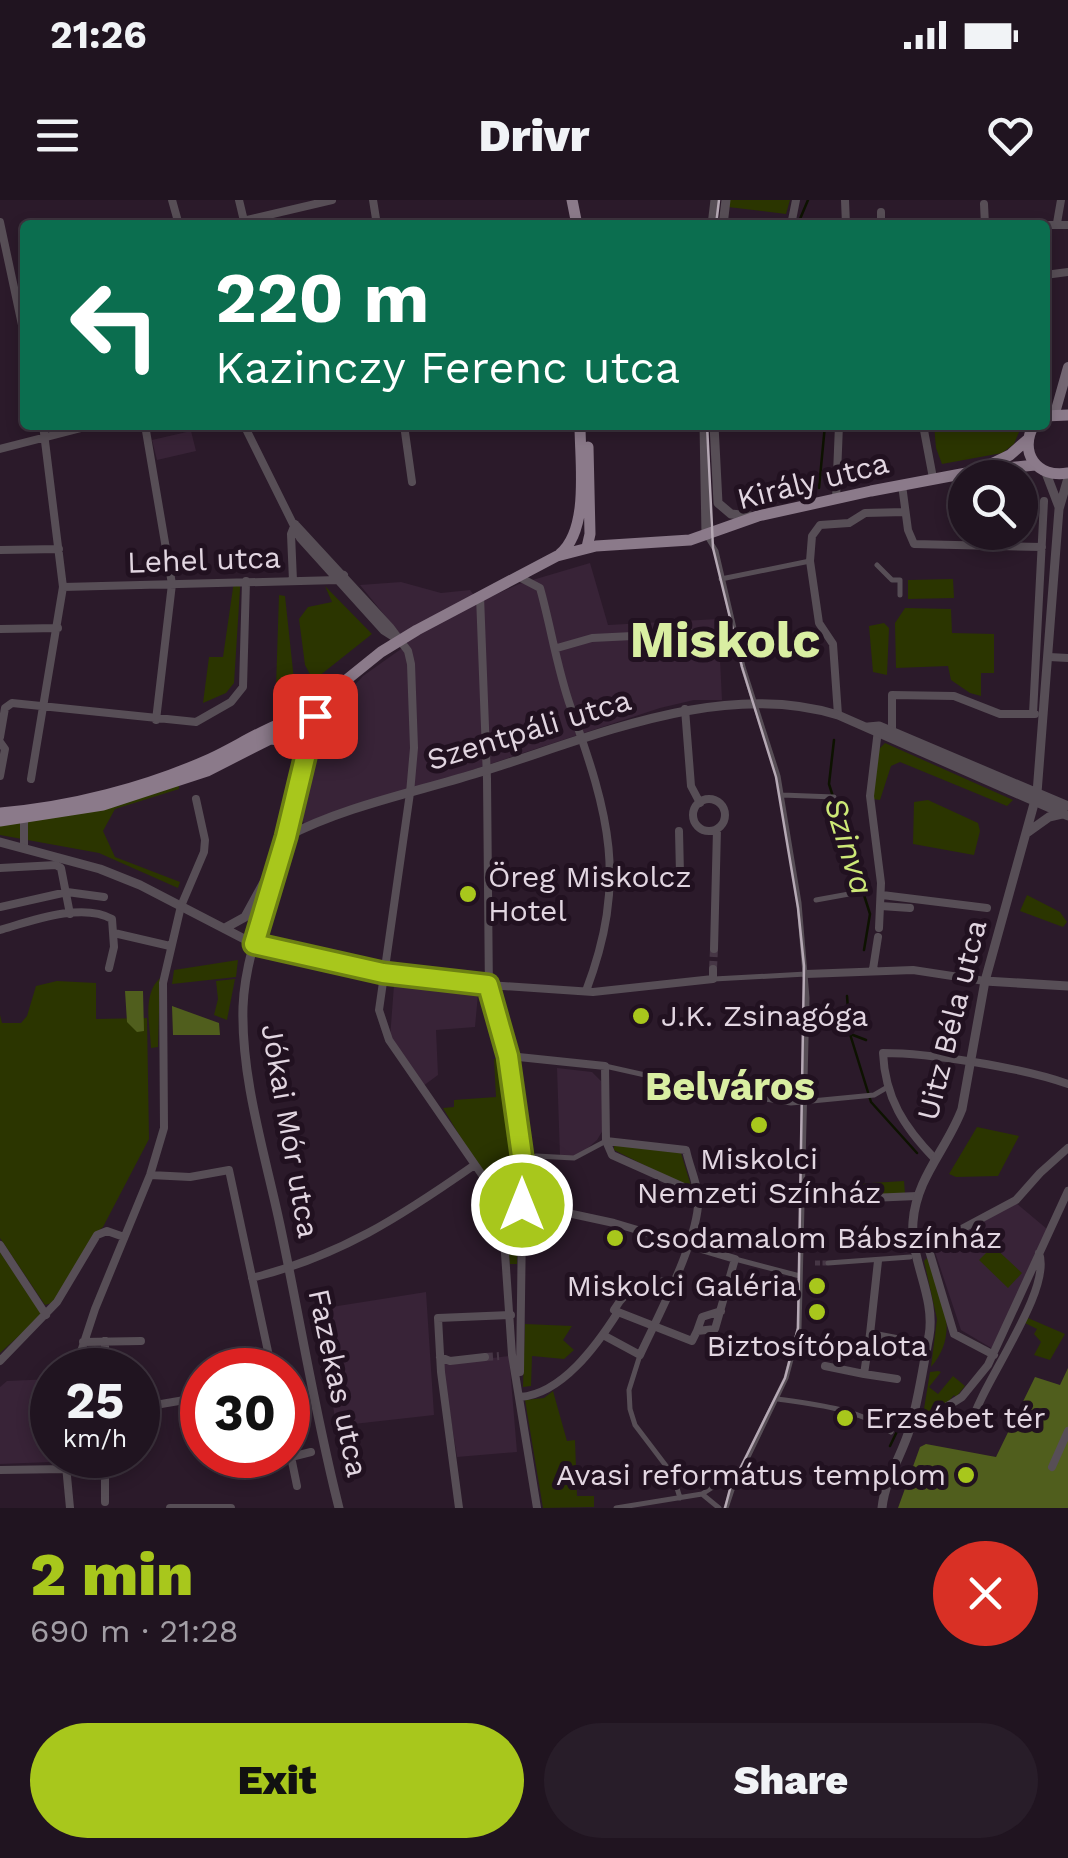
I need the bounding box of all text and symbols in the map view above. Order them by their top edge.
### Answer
text: 21:26 [50,13,147,57]
icon: menu [30,108,85,163]
icon: heart [983,108,1038,163]
text: Drivr [479,109,589,162]
text: 220 m [215,257,429,339]
icon: left [50,260,180,390]
text: Kazinczy Ferenc utca [215,341,680,394]
street label: Király utca [734,445,892,516]
map controls [948,460,1038,550]
button: search [948,460,1038,550]
street label: Lehel utca [126,539,282,580]
district label: Miskolc [629,610,821,669]
pin [273,674,358,759]
street label: Szentpáli utca [423,682,635,777]
icon: arrive [288,689,343,744]
water label: Szinva [816,793,882,899]
place label: Öreg Miskolcz Hotel [488,859,691,928]
marker: Öreg Miskolcz Hotel [457,883,479,905]
street label: Uitz Béla utca [910,916,993,1124]
place label: J.K. Zsinagóga [661,998,868,1033]
marker: J.K. Zsinagóga [630,1005,652,1027]
street label: Jókai Mór utca [254,1021,327,1241]
district label: Belváros [645,1063,815,1110]
marker: Miskolci Nemzeti Színház [748,1114,770,1136]
place label: Miskolci Nemzeti Színház [637,1141,881,1210]
position arrow [470,1153,574,1257]
place label: Csodamalom Bábszínház [635,1220,1002,1255]
marker: Csodamalom Bábszínház [604,1227,626,1249]
place label: Miskolci Galéria [567,1268,797,1303]
marker: Miskolci Galéria [806,1275,828,1297]
street label: Fazekas utca [301,1286,376,1480]
marker: Biztosítópalota [806,1301,828,1323]
place label: Biztosítópalota [707,1328,927,1363]
speed limit sign: 30 [180,1348,310,1478]
text: 25 [66,1371,124,1430]
place label: Erzsébet tér [865,1400,1046,1435]
marker: Erzsébet tér [834,1407,856,1429]
text: km/h [63,1424,127,1453]
place label: Avasi református templom [556,1457,946,1492]
marker: Avasi református templom [955,1464,977,1486]
text: 2 min [30,1539,194,1610]
button: close [933,1541,1038,1646]
text: 690 m · 21:28 [30,1612,239,1650]
button: Exit [30,1723,524,1838]
button: Share [544,1723,1038,1838]

